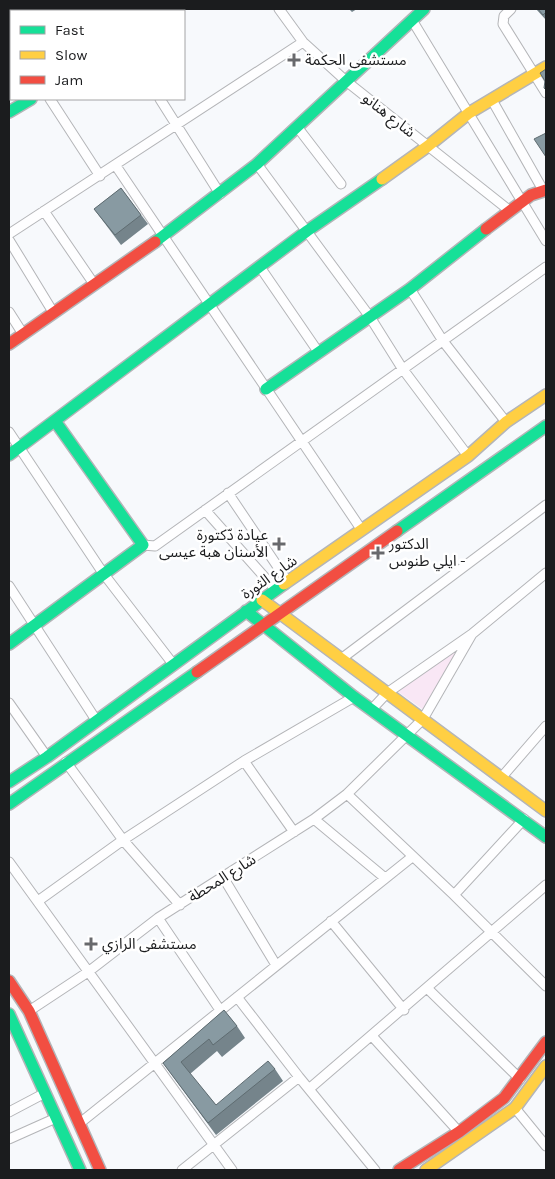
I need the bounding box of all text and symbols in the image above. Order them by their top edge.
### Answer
legend [10,10,185,100]
text: Fast [55,21,85,39]
text: Slow [55,46,87,64]
place label: مستشفى الحكمة [305,51,407,69]
marker: مستشفى الحكمة [287,53,301,67]
text: Jam [55,71,83,89]
street label: شارع هنانو [357,89,419,144]
place label: عيادة دّكتورة الأسنان هبة عيسى [159,526,268,561]
place label: الدكتور ايلي طنوس - [388,535,465,572]
marker: عيادة دّكتورة الأسنان هبة عيسى [272,537,286,551]
marker: الدكتور ايلي طنوس - [371,546,385,560]
street label: شارع الثورة [238,551,302,605]
street label: شارع المحطة [185,850,261,908]
place label: مستشفى الرازي [102,935,197,955]
marker: مستشفى الرازي [84,937,98,951]

